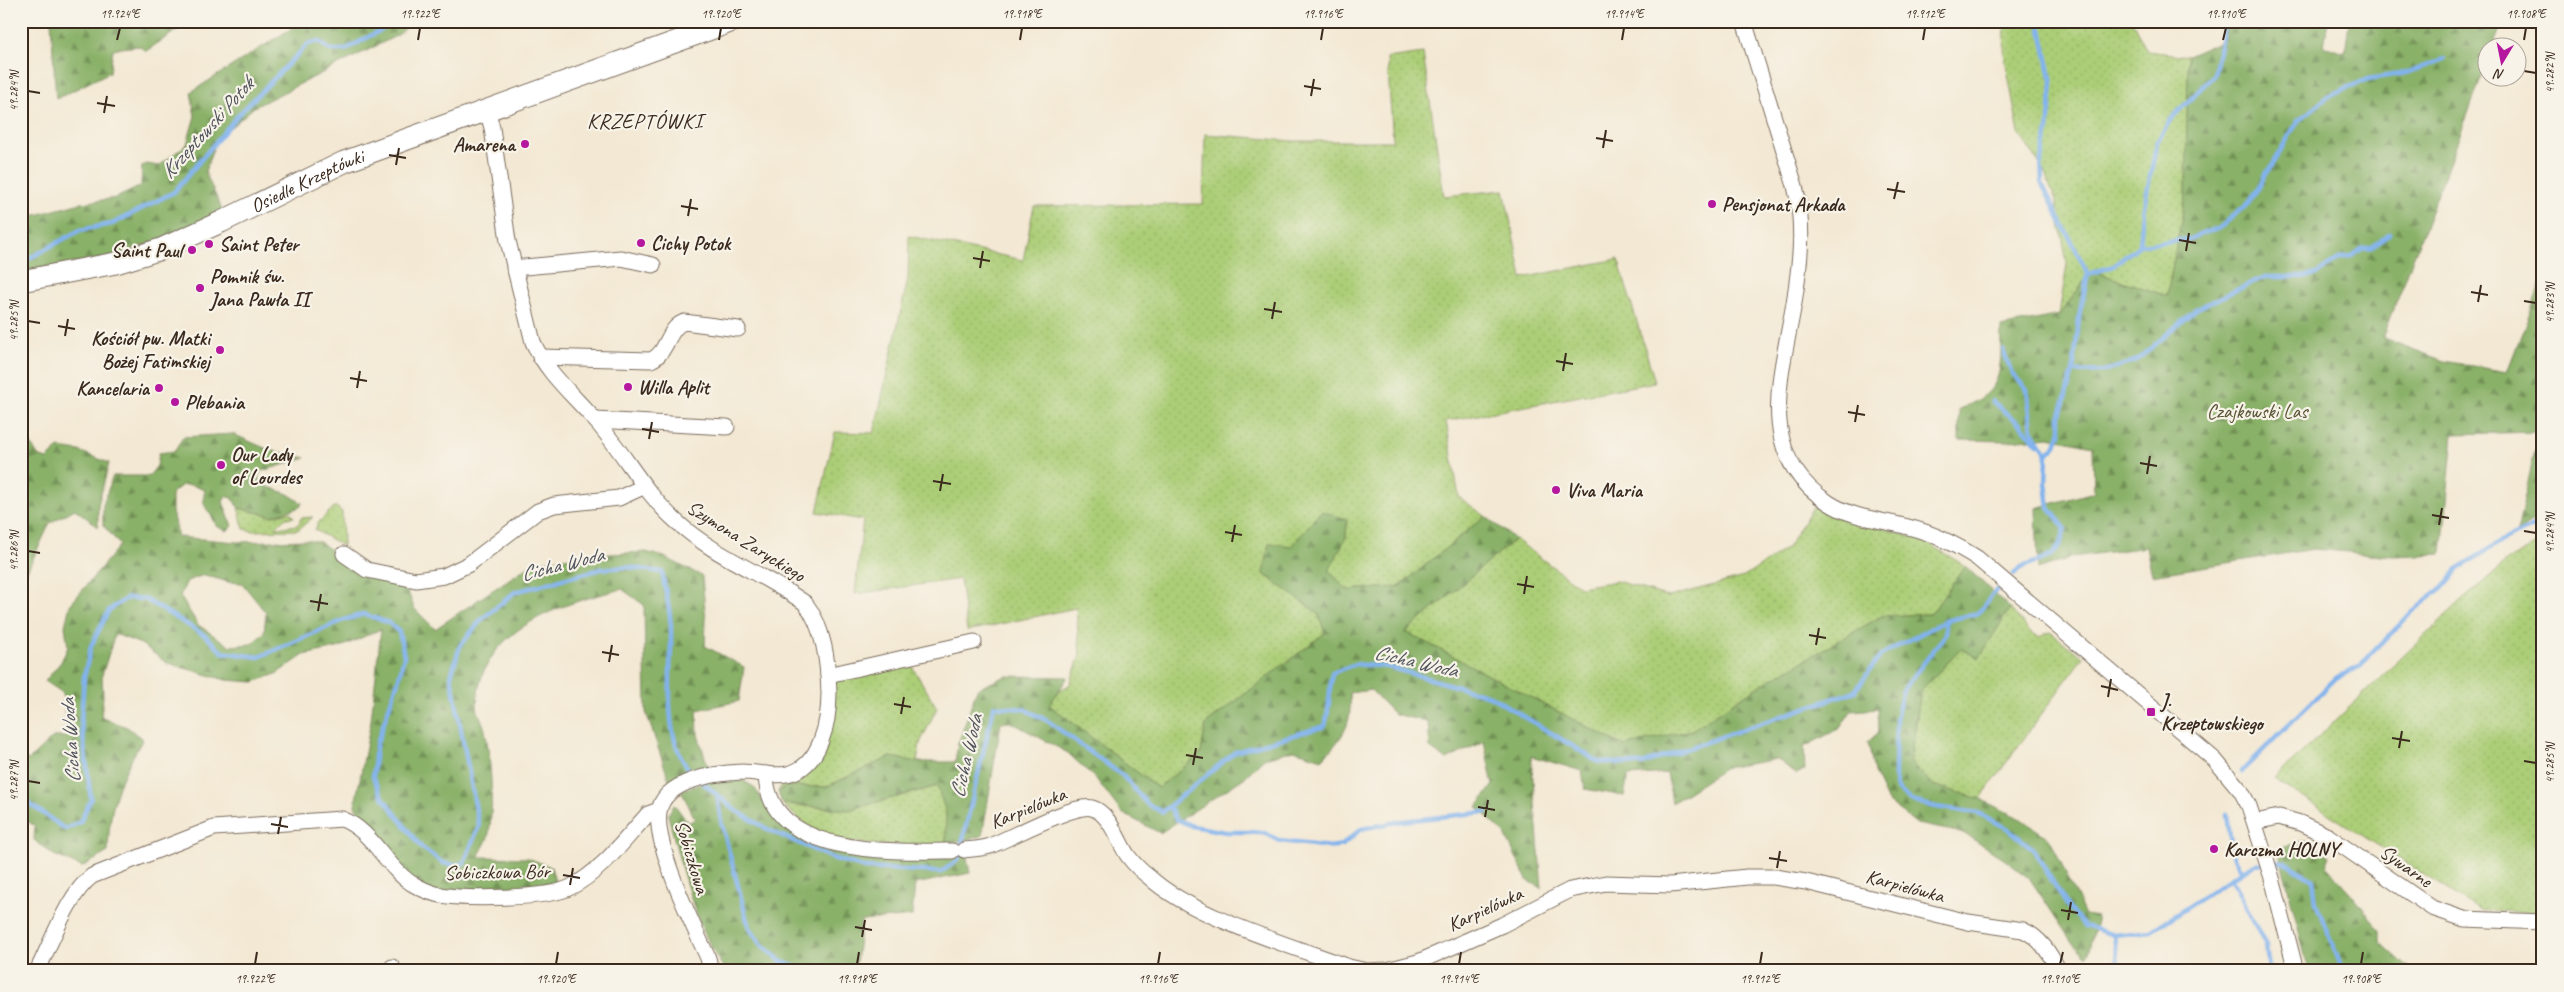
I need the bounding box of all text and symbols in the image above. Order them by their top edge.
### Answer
text: 19.924°E [100,6,141,22]
text: 19.922°E [400,6,441,22]
text: 19.920°E [701,6,742,22]
text: 19.918°E [1002,6,1043,22]
text: 19.916°E [1303,6,1344,22]
text: 19.914°E [1604,6,1645,22]
text: 19.912°E [1905,6,1946,22]
text: 19.910°E [2206,6,2247,22]
text: 19.908°E [2506,6,2547,22]
north arrow [2476,38,2526,88]
text: 49.282°N [2542,51,2558,93]
text: N [2492,65,2506,83]
text: 49.284°N [6,69,22,111]
water label: Krzeptowski Potok [155,69,262,184]
district label: KRZEPTÓWKI [587,108,707,134]
place label: Amarena [453,132,517,157]
marker: Amarena [519,138,531,150]
street label: Osiedle Krzeptówki [246,143,369,218]
place label: Pensjonat Arkada [1722,192,1846,217]
marker: Pensjonat Arkada [1706,198,1718,210]
place label: Cichy Potok [651,231,732,256]
place label: Saint Peter [219,232,301,257]
marker: Cichy Potok [635,237,647,249]
place label: Saint Paul [111,238,185,263]
marker: Saint Peter [203,238,215,250]
marker: Saint Paul [186,244,198,256]
place label: Pomnik św. Jana Pawła II [208,264,313,312]
text: 49.283°N [2542,281,2558,323]
marker: Pomnik św. Jana Pawła II [194,282,206,294]
text: 49.285°N [6,299,22,341]
place label: Kościół pw. Matki Bożej Fatimskiej [91,326,213,374]
marker: Kościół pw. Matki Bożej Fatimskiej [214,344,226,356]
place label: Willa Aplit [638,375,711,400]
place label: Kancelaria [76,376,151,401]
marker: Willa Aplit [622,381,634,393]
marker: Kancelaria [153,382,165,394]
place label: Plebania [185,390,246,415]
marker: Plebania [169,396,181,408]
park label: Czajkowski Las [2207,399,2309,424]
place label: Our Lady of Lourdes [231,442,303,490]
marker: Our Lady of Lourdes [215,459,227,471]
place label: Viva Maria [1566,478,1644,503]
marker: Viva Maria [1550,484,1562,496]
street label: Szymona Zaryckiego [682,495,811,588]
text: 49.284°N [2542,511,2558,553]
text: 49.286°N [6,529,22,571]
water label: Cicha Woda [518,541,608,587]
water label: Cicha Woda [1372,639,1462,684]
place label: J. Krzeptowskiego [2159,688,2264,736]
water label: Cicha Woda [54,696,86,784]
marker: J. Krzeptowskiego [2145,706,2157,718]
water label: Cicha Woda [944,710,989,800]
text: 49.285°N [2542,741,2558,783]
text: 49.287°N [6,759,22,801]
street label: Karpielówka [986,781,1071,835]
street label: Sobiczkowa [669,817,715,898]
place label: Karczma HOLNY [2224,837,2342,862]
street label: Sywarne [2375,839,2438,894]
marker: Karczma HOLNY [2208,843,2220,855]
street label: Sobiczkowa Bór [444,859,552,885]
street label: Karpielówka [1863,864,1948,909]
street label: Karpielówka [1444,880,1528,937]
text: 19.922°E [235,971,276,987]
text: 19.920°E [536,971,577,987]
text: 19.918°E [837,971,878,987]
text: 19.916°E [1138,971,1179,987]
text: 19.914°E [1439,971,1480,987]
text: 19.912°E [1740,971,1781,987]
text: 19.910°E [2040,971,2081,987]
text: 19.908°E [2341,971,2382,987]

